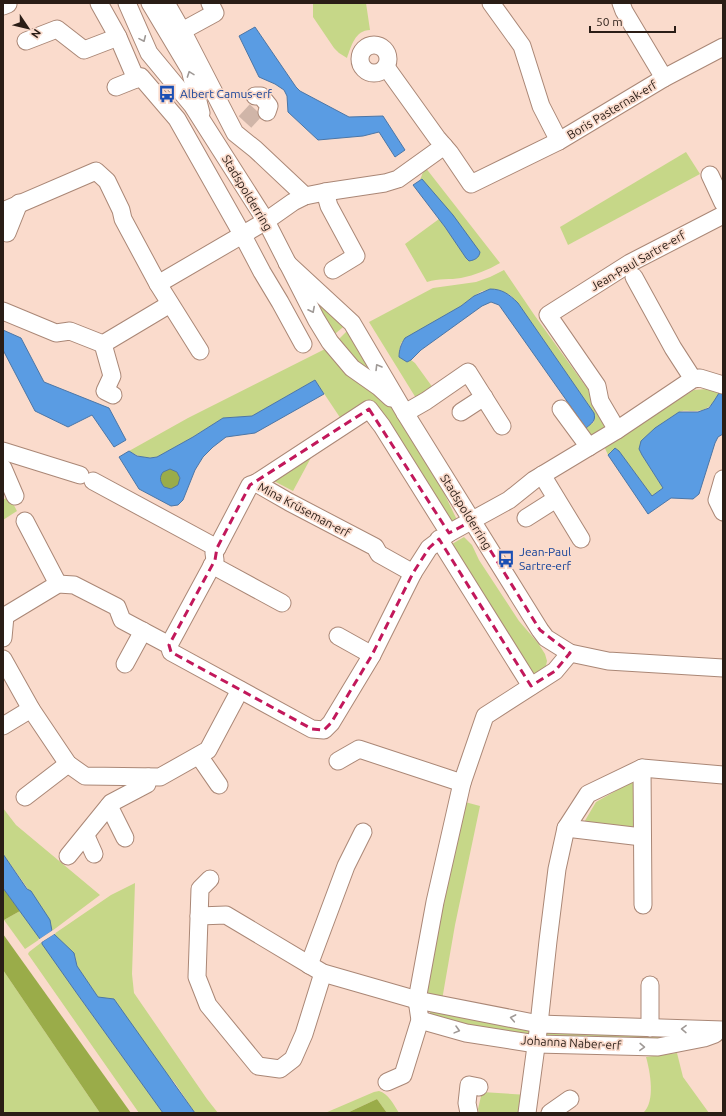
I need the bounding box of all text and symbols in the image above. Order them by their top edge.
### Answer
north arrow [8,8,48,48]
scale bar [590,8,675,34]
text: 50 m [596,15,623,28]
text: N [29,27,43,41]
one-way arrow [138,34,146,42]
one-way arrow [186,70,195,77]
street label: Boris Pasternak-erf [564,77,659,142]
bus stop icon: Albert Camus-erf [157,84,177,104]
place label: Albert Camus-erf [180,87,272,100]
street label: Stadspolderring [220,153,275,233]
street label: Jean-Paul Sartre-erf [588,228,688,293]
one-way arrow [307,306,314,313]
one-way arrow [376,364,383,371]
street label: Stadspolderring [438,472,495,552]
street label: Mina Krüseman-erf [256,480,353,539]
place label: Jean-Paul Sartre-erf [519,545,572,572]
bus stop icon: Jean-Paul Sartre-erf [496,549,516,569]
one-way arrow [509,1015,516,1023]
one-way arrow [681,1024,687,1033]
one-way arrow [454,1026,461,1034]
street label: Johanna Naber-erf [521,1033,622,1052]
one-way arrow [639,1043,645,1051]

